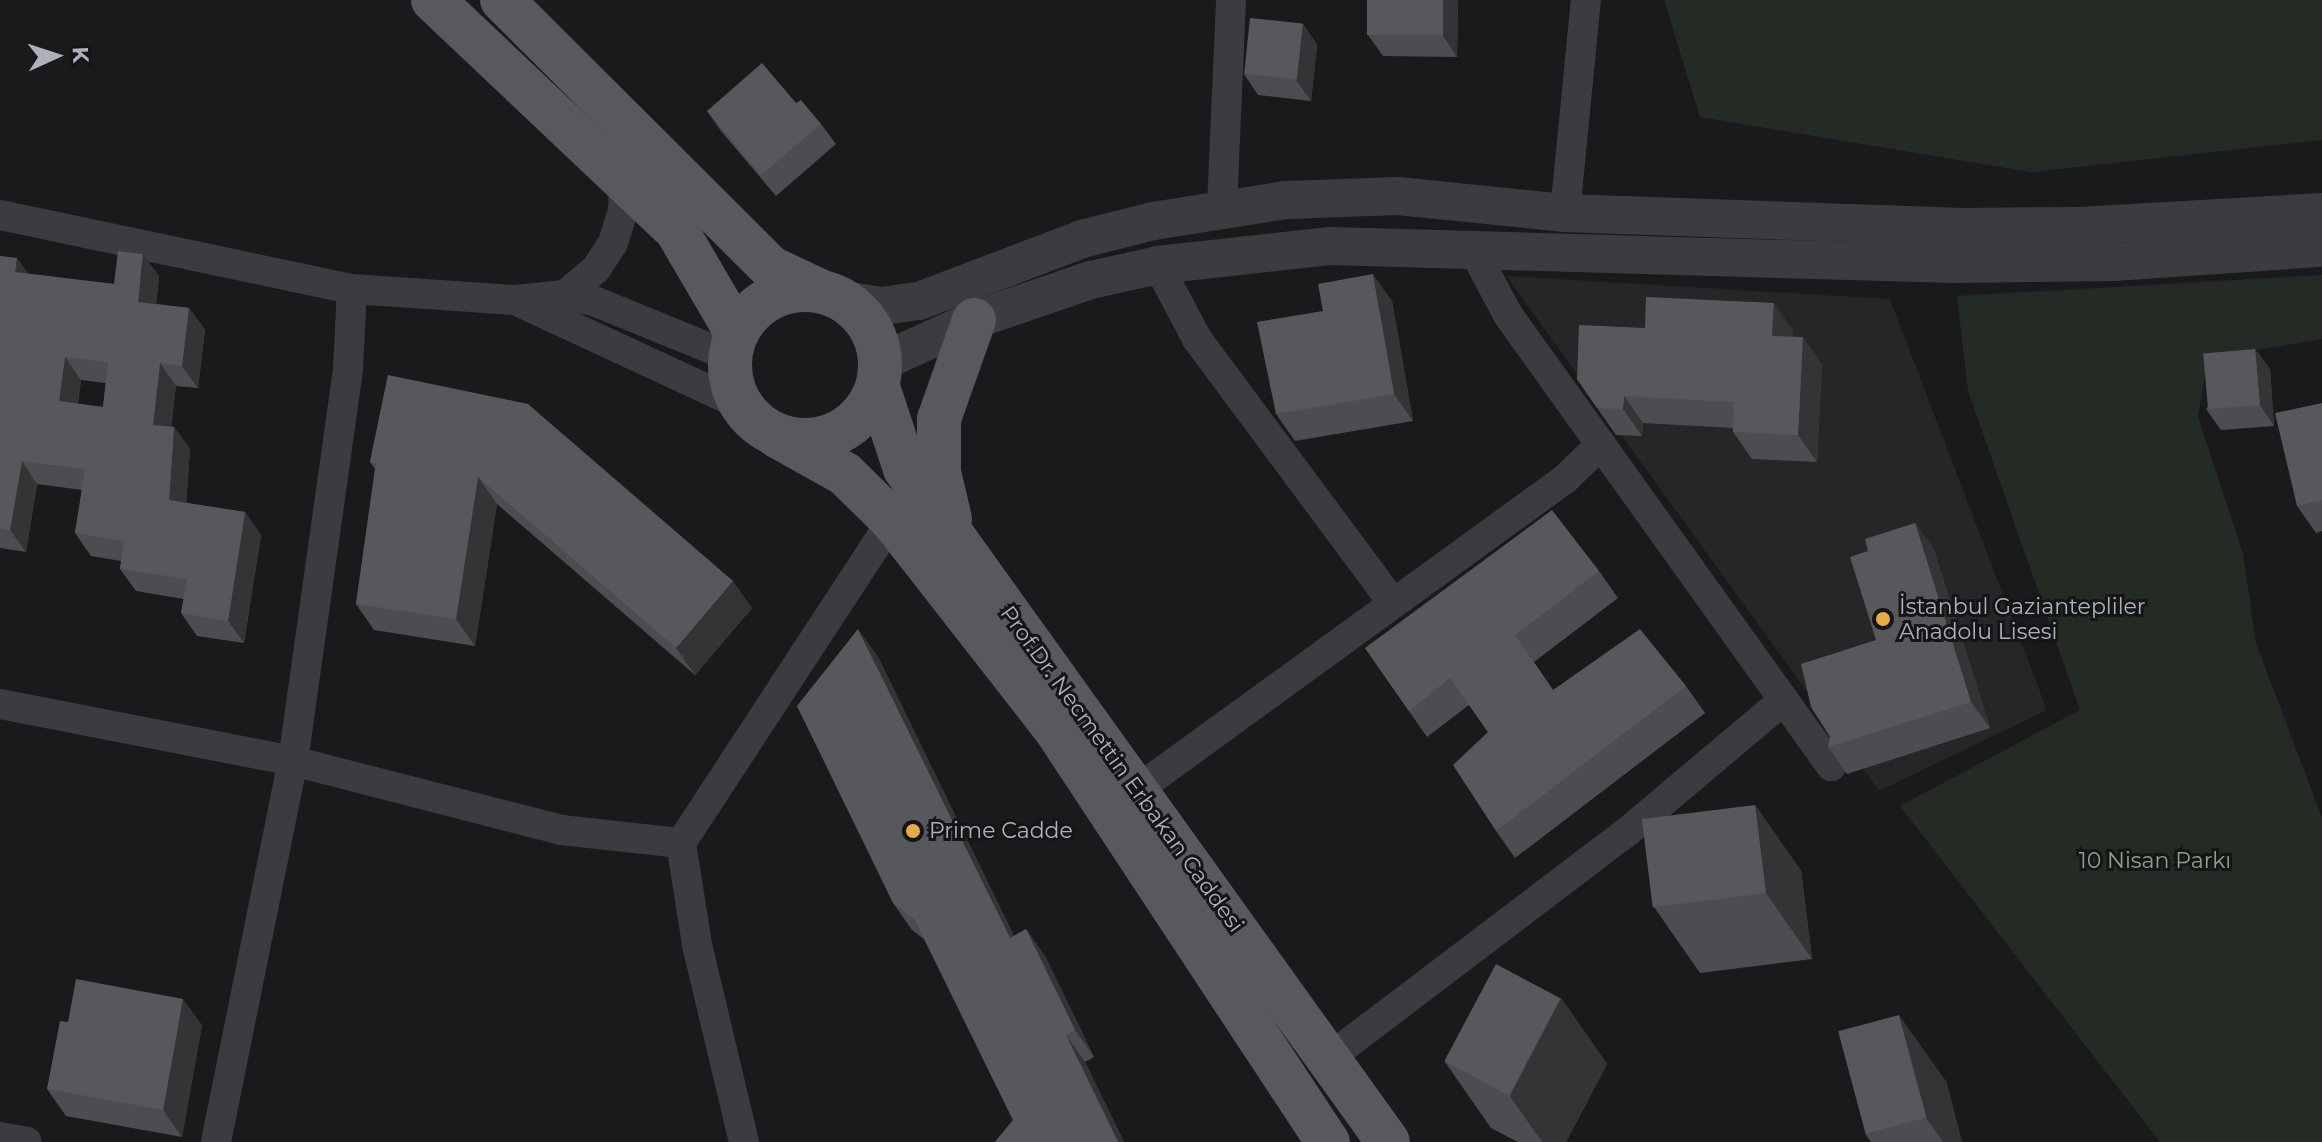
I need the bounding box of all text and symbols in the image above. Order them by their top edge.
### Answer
north arrow [16,16,96,96]
text: K [67,46,94,64]
place label: İstanbul Gaziantepliler Anadolu Lisesi [1899,593,2146,644]
street label: Prof.Dr. Necmettin Erbakan Caddesi [995,601,1249,937]
marker: İstanbul Gaziantepliler Anadolu Lisesi [1874,610,1892,628]
place label: Prime Cadde [929,818,1073,844]
marker: Prime Cadde [904,822,922,840]
park label: 10 Nisan Parkı [2079,848,2231,874]

